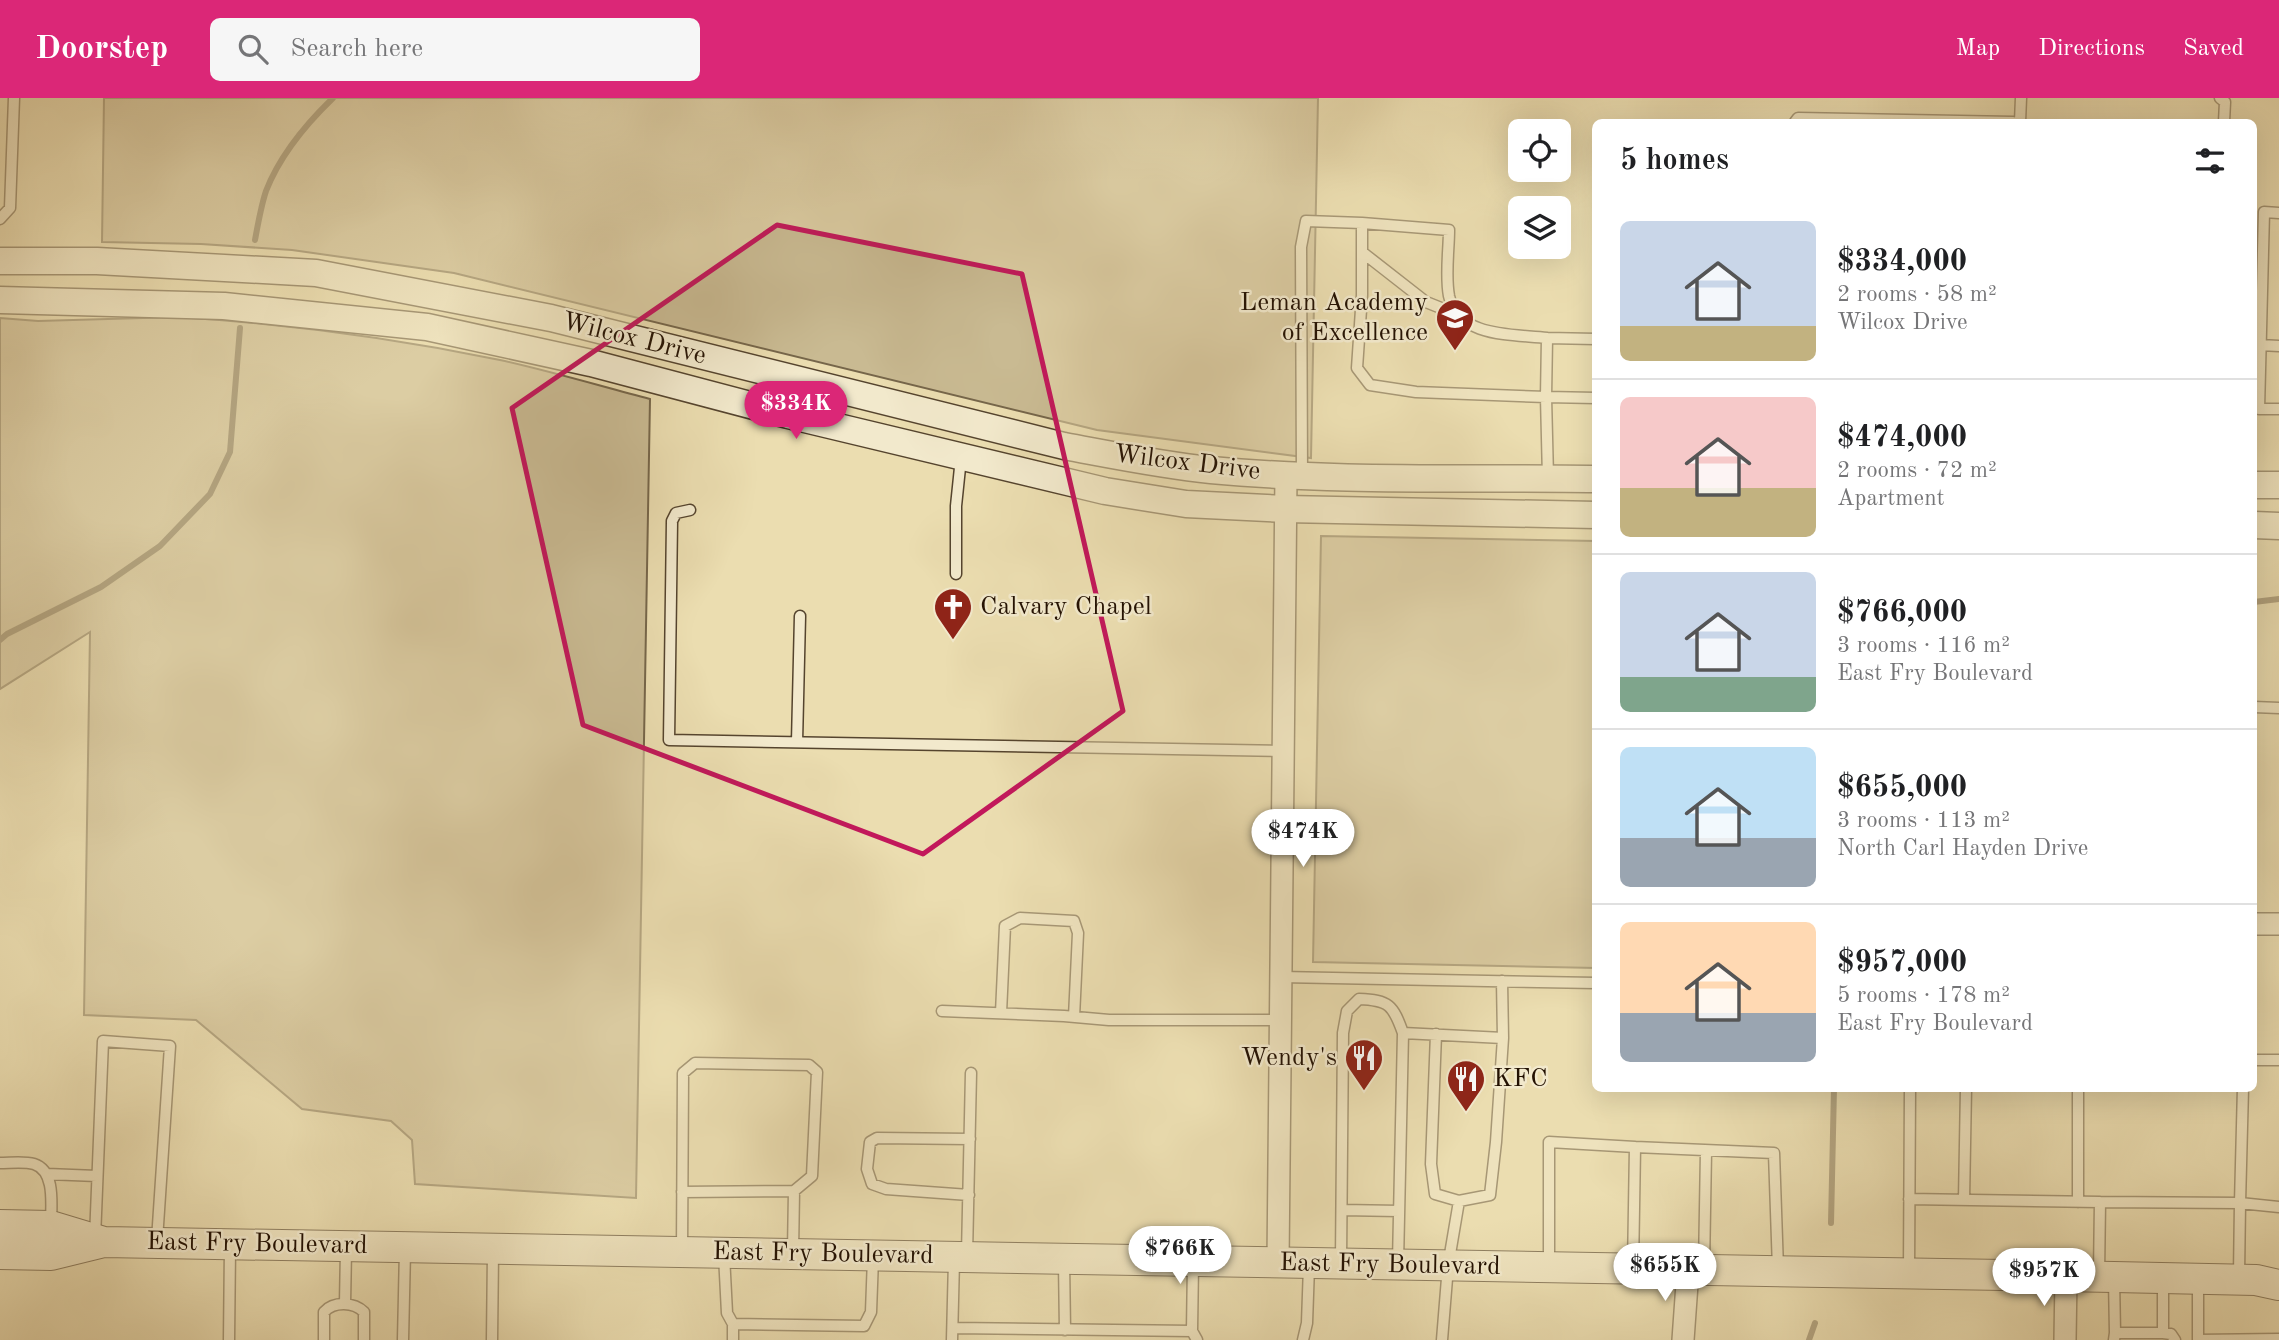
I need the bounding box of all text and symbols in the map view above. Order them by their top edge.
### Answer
search box [210,18,700,81]
icon: search [234,30,272,68]
text: Doorstep [35,33,168,66]
text: Search here [290,36,423,62]
text: Map [1956,37,2000,61]
text: Directions [2038,37,2145,61]
text: Saved [2183,37,2244,61]
map controls [1508,119,1571,259]
button: locate [1508,119,1571,182]
icon: filters [2191,142,2229,180]
text: 5 homes [1620,146,1729,176]
button: layers [1508,196,1571,259]
text: $334,000 [1837,247,1967,277]
icon: home [1676,249,1760,333]
text: 2 rooms · 58 m² [1837,283,1997,306]
place label: Leman Academy of Excellence [1240,290,1428,346]
school or university icon: Leman Academy of Excellence [1434,297,1476,352]
street label: Wilcox Drive [559,309,709,369]
text: Wilcox Drive [1837,311,1968,334]
pin: $334K [747,382,845,441]
text: $334K [760,392,832,415]
text: $474,000 [1837,423,1967,453]
icon: home [1676,425,1760,509]
street label: Wilcox Drive [1112,441,1262,485]
text: 2 rooms · 72 m² [1837,459,1997,482]
text: Apartment [1837,487,1945,510]
church icon: Calvary Chapel [932,586,974,641]
place label: Calvary Chapel [980,594,1152,620]
text: $766,000 [1837,598,1967,628]
icon: home [1676,600,1760,684]
text: 3 rooms · 116 m² [1837,634,2010,657]
text: East Fry Boulevard [1837,662,2033,685]
text: $655,000 [1837,773,1967,803]
icon: home [1676,775,1760,859]
text: 3 rooms · 113 m² [1837,809,2010,832]
pin: $474K [1254,810,1352,869]
text: $474K [1267,820,1339,843]
text: North Carl Hayden Drive [1837,837,2088,860]
text: $957,000 [1837,948,1967,978]
icon: home [1676,950,1760,1034]
text: 5 rooms · 178 m² [1837,984,2010,1007]
text: East Fry Boulevard [1837,1012,2033,1035]
restaurant icon: Wendy's [1343,1037,1385,1092]
place label: Wendy's [1241,1045,1337,1071]
restaurant icon: KFC [1445,1058,1487,1113]
place label: KFC [1493,1066,1548,1092]
pin: $766K [1131,1226,1229,1286]
street label: East Fry Boulevard [146,1229,368,1259]
text: $766K [1144,1237,1216,1260]
street label: East Fry Boulevard [712,1239,934,1269]
pin: $655K [1616,1244,1714,1303]
pin: $957K [1995,1248,2093,1308]
street label: East Fry Boulevard [1279,1250,1501,1280]
text: $655K [1629,1254,1701,1277]
text: $957K [2008,1259,2080,1282]

